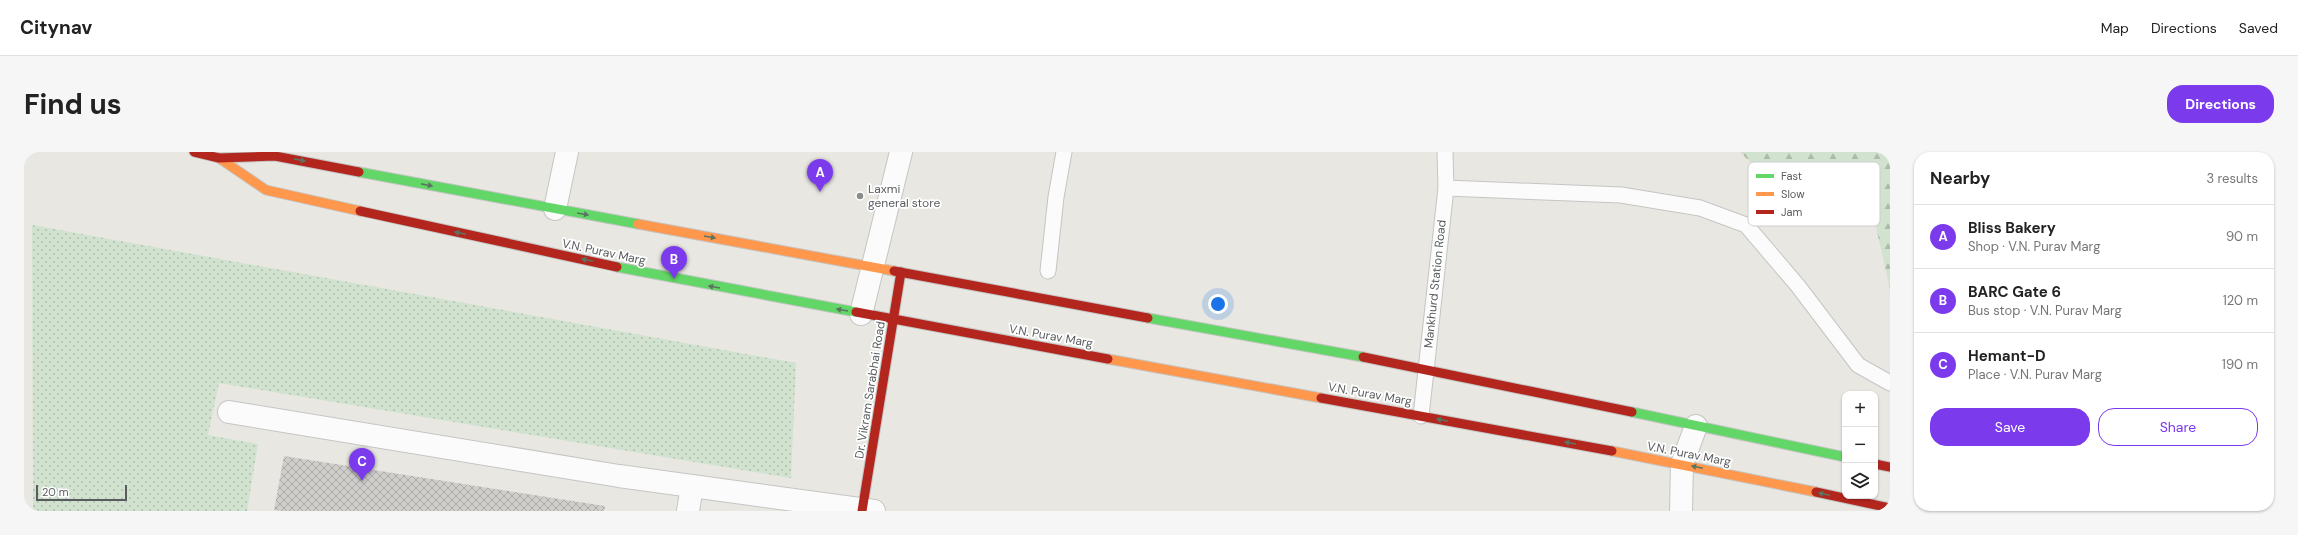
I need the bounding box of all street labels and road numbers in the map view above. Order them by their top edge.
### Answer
street label: Mankhurd Station Road [1420,219,1450,349]
street label: V.N. Purav Marg [561,235,648,269]
street label: Dr. Vikram Sarabhai Road [851,320,889,460]
street label: V.N. Purav Marg [1008,321,1095,351]
street label: V.N. Purav Marg [1327,379,1414,409]
street label: V.N. Purav Marg [1646,438,1733,470]

